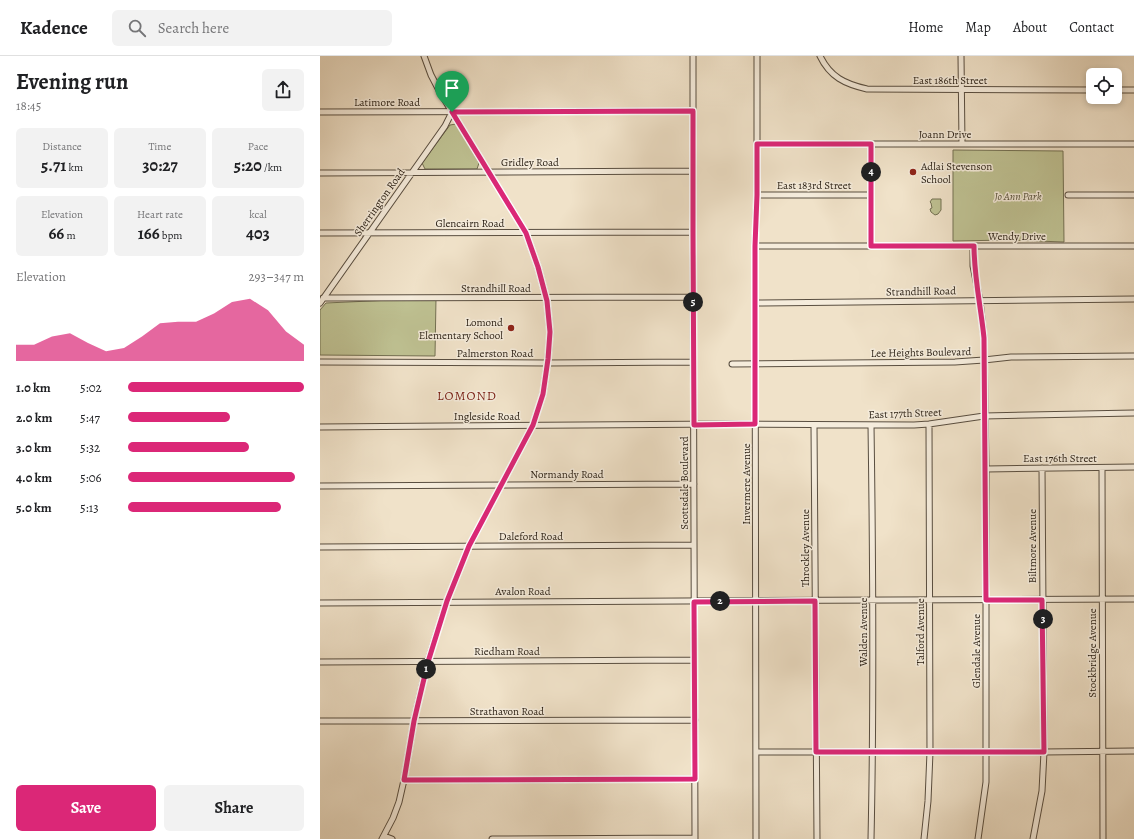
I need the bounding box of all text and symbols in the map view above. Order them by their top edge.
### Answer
search box [112,10,392,46]
text: Kadence [20,15,88,41]
icon: search [126,17,148,39]
text: Search here [158,18,229,38]
text: Home [908,18,943,37]
text: Map [965,18,991,37]
text: About [1013,18,1047,37]
text: Contact [1069,18,1114,37]
text: Evening run [16,67,128,97]
map controls [1086,68,1122,104]
button: locate [1086,68,1122,104]
button: share [262,69,304,111]
pin [435,71,469,112]
street label: East 186th Street [913,73,988,88]
icon: arrive [441,77,463,99]
street label: Latimore Road [354,95,420,110]
text: 18:45 [16,97,41,114]
street label: Joann Drive [919,127,971,142]
text: Distance [42,139,82,154]
text: Time [149,139,171,154]
text: Pace [248,139,268,154]
text: 5.71 [41,154,66,177]
text: 30:27 [142,154,178,177]
text: 5:20 [234,154,262,177]
street label: Gridley Road [501,155,559,170]
place label: Adlai Stevenson School [920,159,992,187]
text: km [66,160,83,175]
text: /km [262,160,282,175]
pin: 4 [861,162,881,182]
text: 4 [868,164,874,179]
street label: Sherrington Road [350,165,408,239]
marker: Adlai Stevenson School [908,167,918,177]
street label: East 183rd Street [777,178,852,193]
park label: Jo Ann Park [993,189,1042,204]
text: Elevation [41,207,83,222]
text: Heart rate [137,207,183,222]
text: kcal [249,207,267,222]
street label: Glencairn Road [436,216,505,231]
text: 66 [48,222,64,245]
text: 166 [138,222,160,245]
text: 403 [246,222,270,245]
text: m [64,228,76,243]
text: bpm [160,228,182,243]
street label: Wendy Drive [987,229,1046,244]
text: Elevation [16,268,66,285]
text: 293–347 m [248,268,304,285]
street label: Strandhill Road [461,281,531,296]
street label: Strandhill Road [886,283,956,300]
pin: 5 [683,292,703,312]
text: 5 [691,294,695,309]
place label: Lomond Elementary School [419,315,503,343]
marker: Lomond Elementary School [506,323,516,333]
street label: Lee Heights Boulevard [871,344,972,361]
street label: Palmerston Road [457,346,533,361]
text: 1.0 km [16,379,51,396]
text: 5:02 [80,379,102,396]
district label: LOMOND [437,387,497,404]
street label: East 177th Street [868,405,942,422]
text: 2.0 km [16,409,52,426]
text: 5:47 [80,409,100,426]
street label: Ingleside Road [454,409,520,424]
street label: Scottsdale Boulevard [677,436,692,530]
text: 3.0 km [16,439,52,456]
text: 5:32 [80,439,100,456]
street label: Invermere Avenue [739,443,754,525]
street label: East 176th Street [1023,451,1097,466]
street label: Normandy Road [530,467,604,482]
text: 4.0 km [16,469,52,486]
text: 5:06 [80,469,102,486]
text: 5.0 km [16,499,52,516]
text: 5:13 [80,499,99,516]
street label: Throckley Avenue [798,509,813,587]
street label: Biltmore Avenue [1025,509,1040,583]
street label: Daleford Road [499,529,563,544]
street label: Avalon Road [494,584,551,599]
pin: 2 [710,591,730,611]
text: 2 [717,593,723,608]
street label: Walden Avenue [856,597,871,667]
street label: Talford Avenue [913,598,928,666]
street label: Stockbridge Avenue [1085,608,1100,698]
pin: 3 [1033,609,1053,629]
text: 3 [1041,611,1045,626]
street label: Glendale Avenue [969,614,984,688]
street label: Riedham Road [474,644,540,659]
pin: 1 [416,659,436,679]
text: 1 [424,661,428,676]
street label: Strathavon Road [470,704,544,719]
button: Save [16,785,156,831]
button: Share [164,785,304,831]

